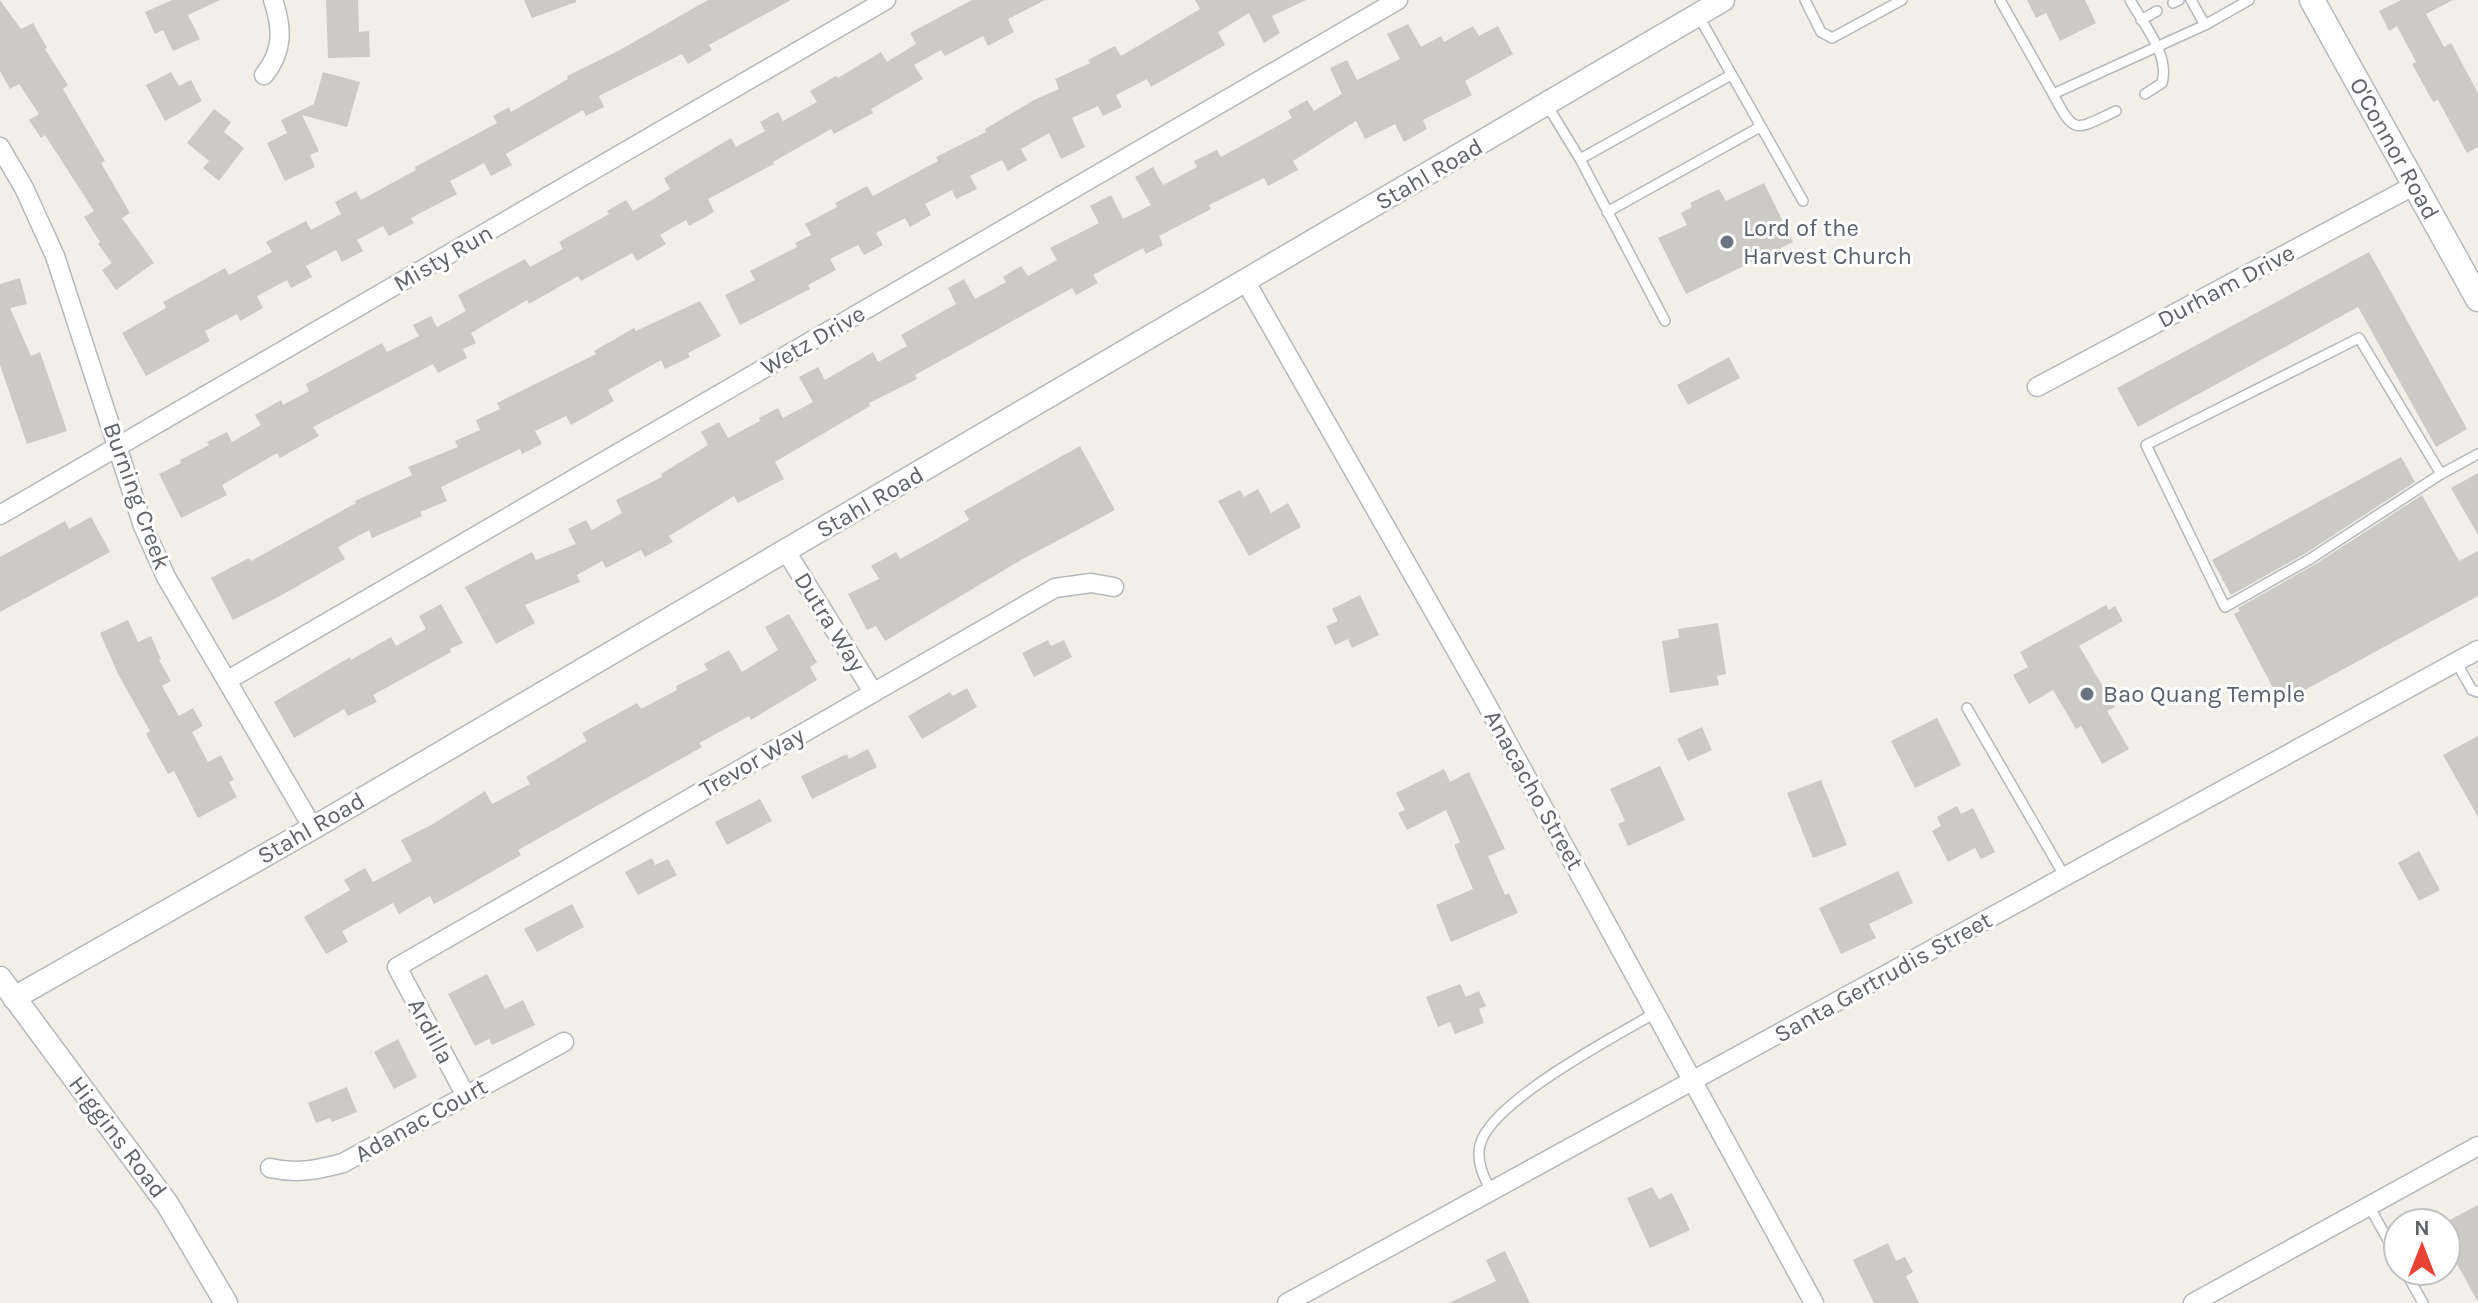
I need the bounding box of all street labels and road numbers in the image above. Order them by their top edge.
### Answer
street label: O'Connor Road [2344,73,2445,225]
street label: Stahl Road [1371,132,1487,216]
street label: Misty Run [388,218,498,298]
street label: Durham Drive [2153,238,2299,334]
street label: Wetz Drive [756,299,870,381]
street label: Burning Creek [97,418,177,574]
street label: Stahl Road [812,460,928,544]
street label: Dutra Way [788,567,872,677]
street label: Anacacho Street [1478,705,1590,875]
street label: Trevor Way [695,721,809,803]
street label: Stahl Road [253,786,369,870]
street label: Santa Gertrudis Street [1769,906,1997,1048]
street label: Ardilla [402,993,460,1069]
street label: Higgins Road [63,1070,173,1204]
street label: Adanac Court [350,1072,492,1168]

